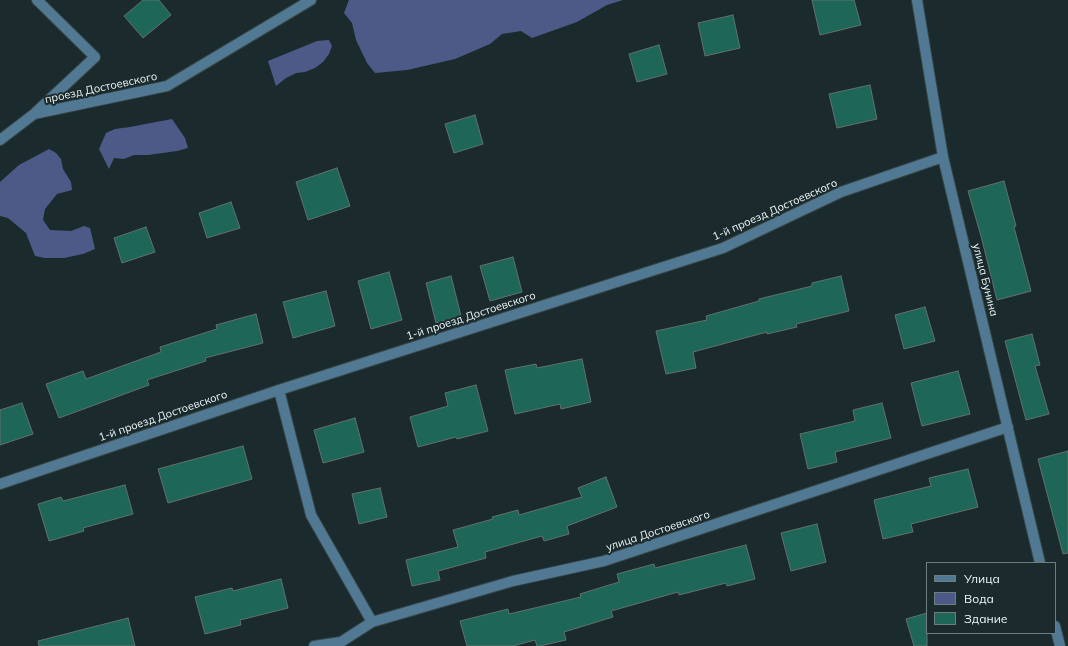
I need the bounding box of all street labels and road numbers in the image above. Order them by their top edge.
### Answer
street label: проезд Достоевского [44,70,158,106]
street label: 1-й проезд Достоевского [711,176,839,244]
street label: улица Бунина [970,242,1000,318]
street label: 1-й проезд Достоевского [405,289,537,343]
street label: 1-й проезд Достоевского [97,388,229,444]
street label: улица Достоевского [604,508,712,554]

